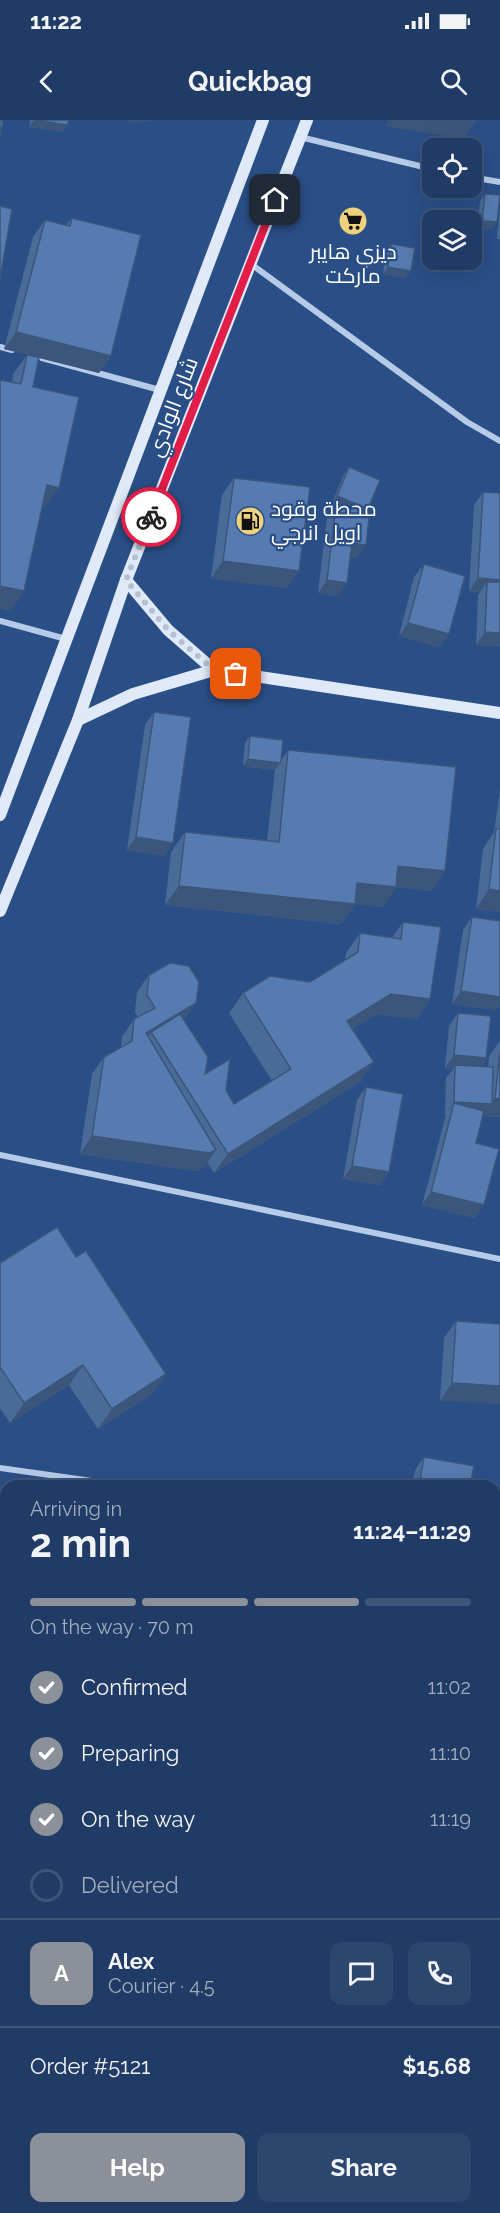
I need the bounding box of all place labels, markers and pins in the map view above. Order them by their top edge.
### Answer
pin [249,174,300,225]
supermarket icon: ديزي هايبر ماركت [337,205,369,237]
place label: ديزي هايبر ماركت [308,239,397,288]
place label: محطة وقود اويل انرجي [271,496,377,549]
fuel station icon: محطة وقود اويل انرجي [234,505,266,537]
pin [210,648,261,699]

